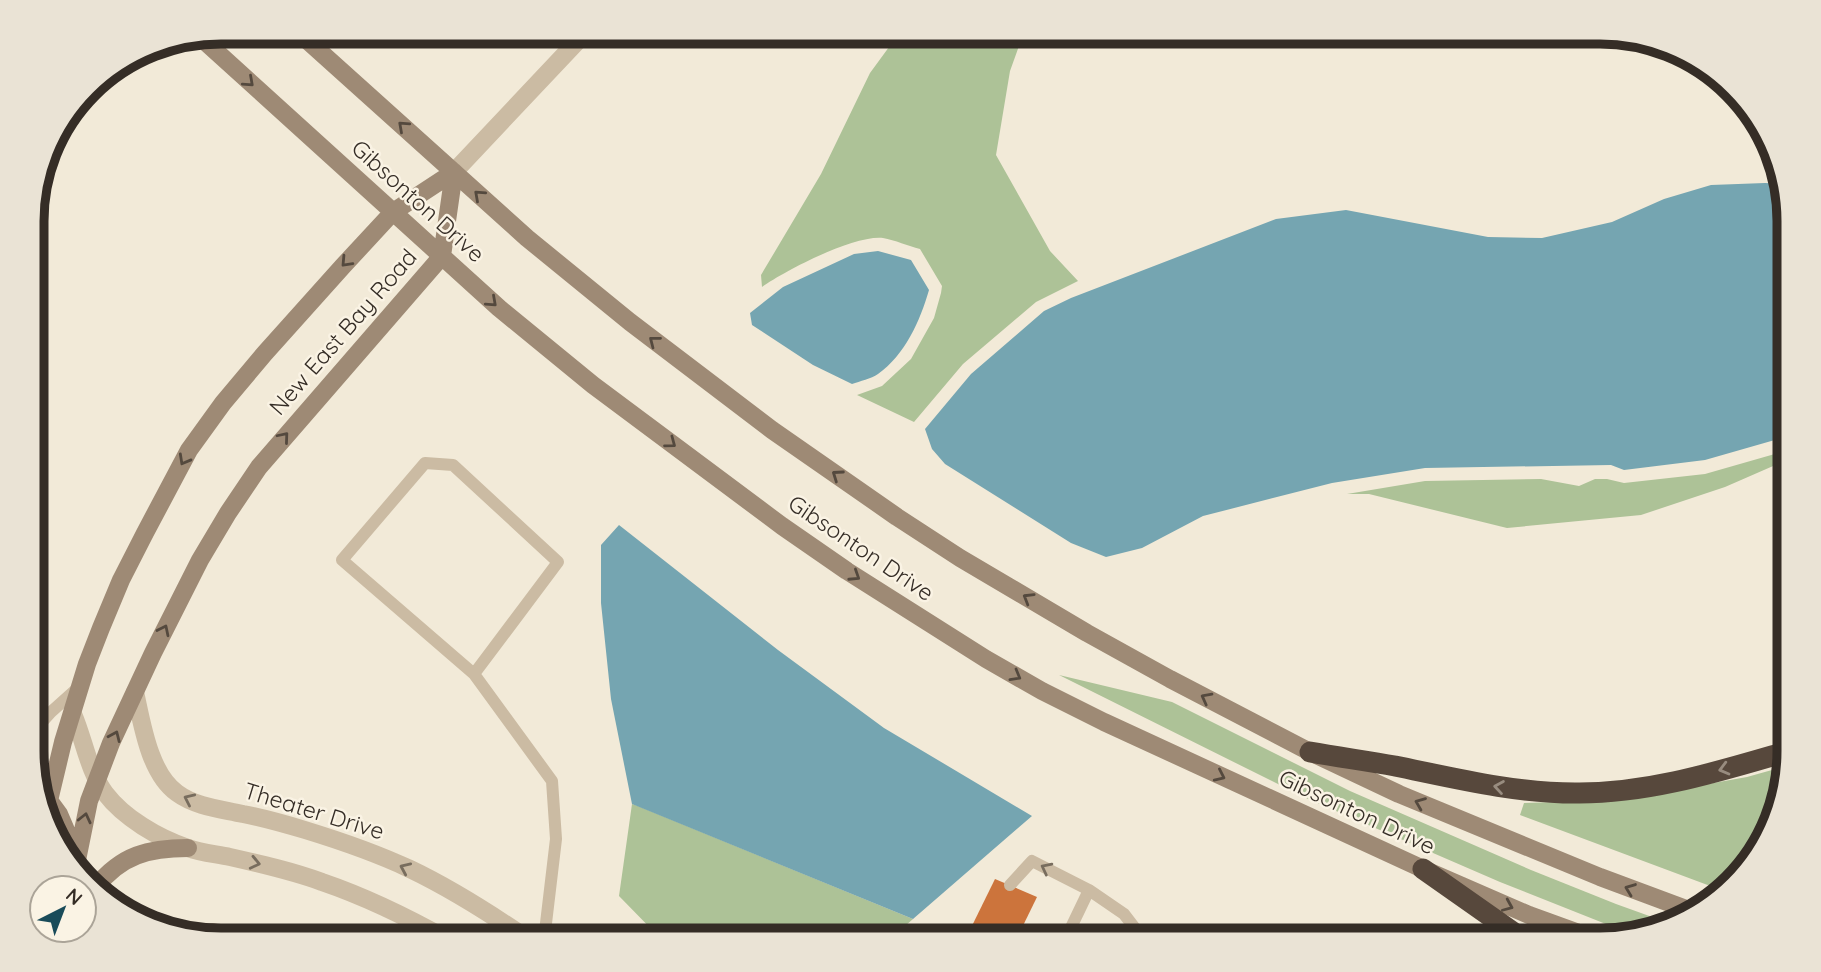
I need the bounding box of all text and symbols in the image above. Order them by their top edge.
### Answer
one-way arrow [241,73,254,86]
one-way arrow [399,122,412,135]
street label: Gibsonton Drive [346,133,491,268]
one-way arrow [474,191,487,203]
street label: New East Bay Road [263,243,423,421]
one-way arrow [342,254,355,267]
one-way arrow [484,294,497,306]
one-way arrow [649,336,661,349]
one-way arrow [276,433,288,446]
one-way arrow [663,435,675,447]
one-way arrow [179,452,192,465]
one-way arrow [832,471,845,483]
street label: Gibsonton Drive [783,488,940,607]
one-way arrow [847,568,860,580]
one-way arrow [1023,594,1036,607]
one-way arrow [156,625,170,637]
one-way arrow [1009,668,1022,681]
one-way arrow [1201,693,1213,707]
one-way arrow [107,730,121,743]
one-way arrow [1718,761,1730,775]
street label: Gibsonton Drive [1274,763,1440,860]
one-way arrow [1213,768,1226,782]
street label: Theater Drive [240,775,388,846]
one-way arrow [1493,780,1505,795]
one-way arrow [184,793,196,807]
one-way arrow [1414,797,1426,811]
one-way arrow [77,812,91,824]
one-way arrow [249,854,261,869]
one-way arrow [400,862,412,876]
one-way arrow [1041,862,1053,876]
north arrow [28,874,98,944]
text: N [61,883,88,910]
one-way arrow [1625,883,1637,897]
one-way arrow [1501,898,1513,912]

